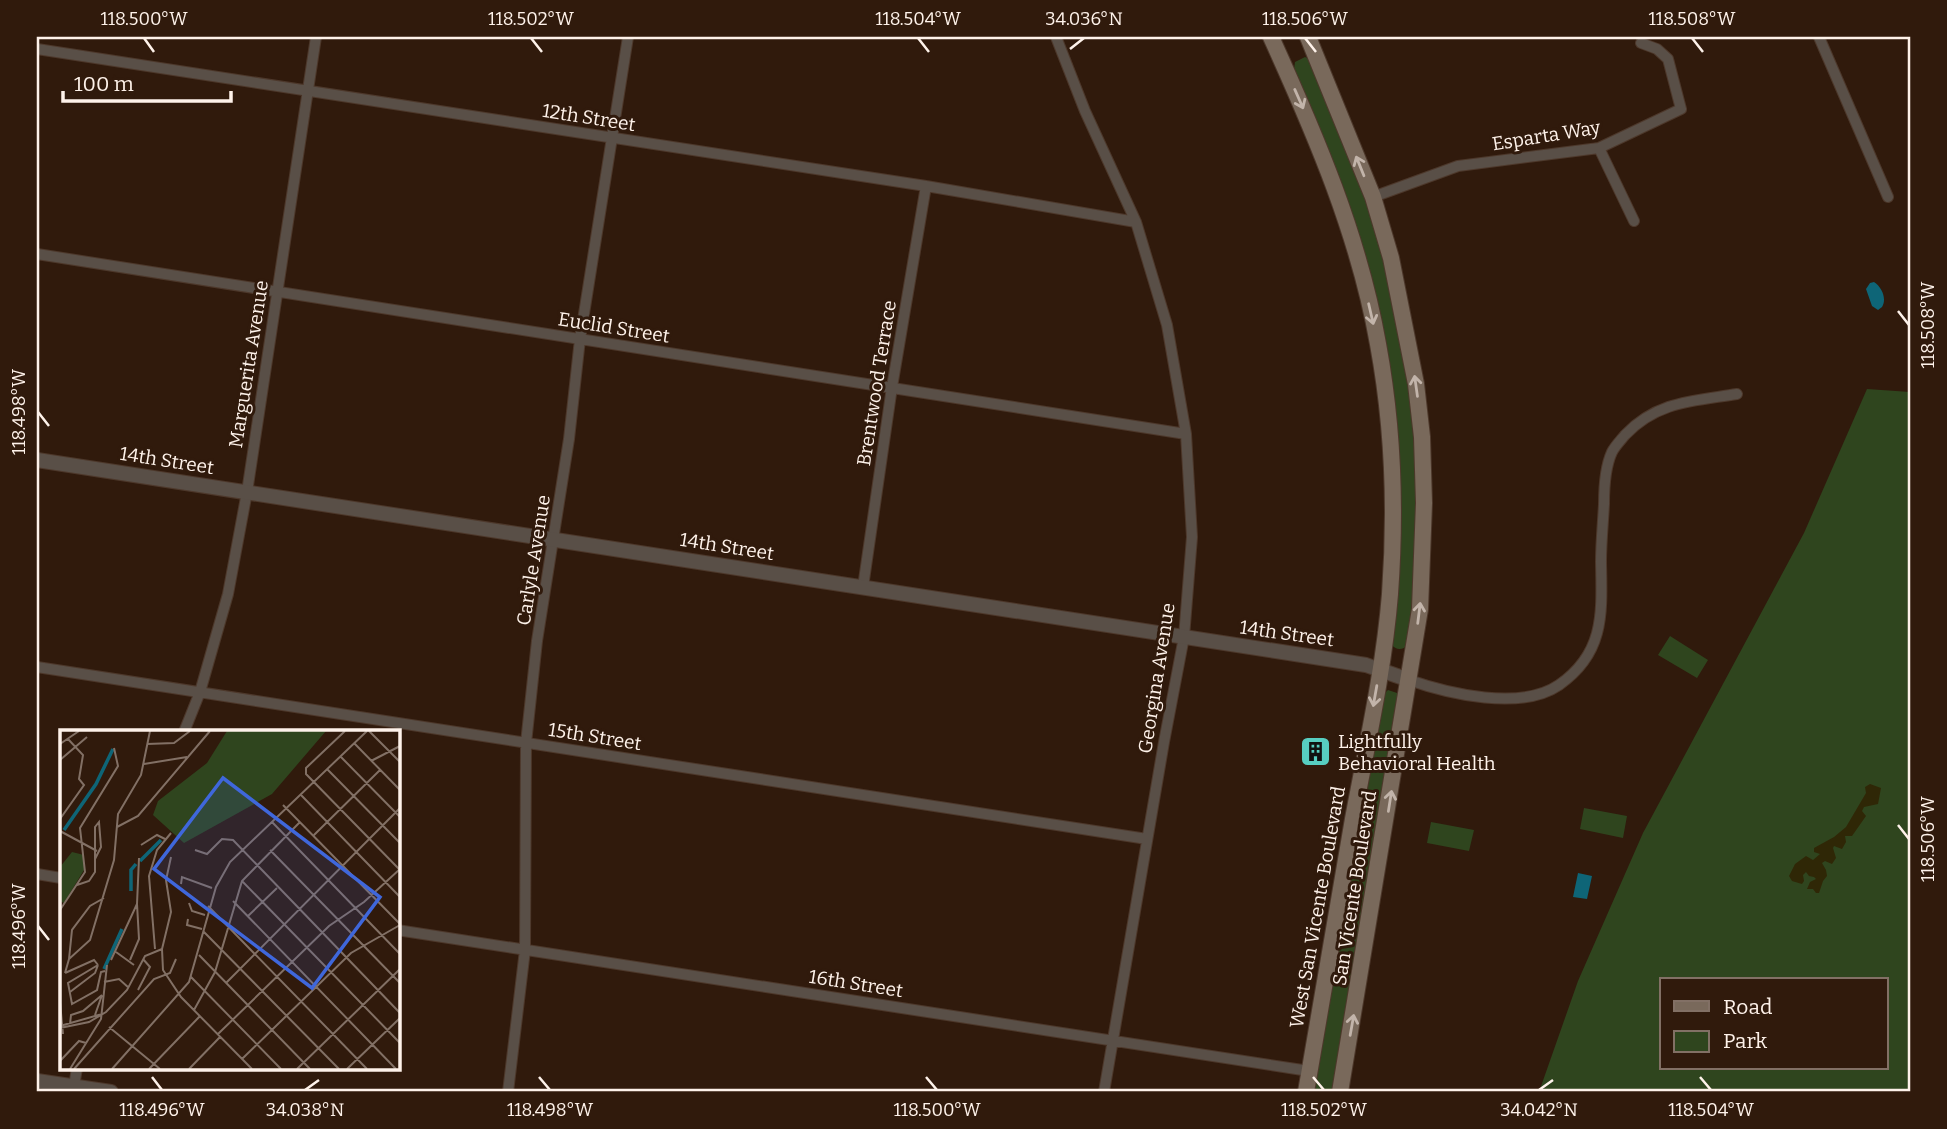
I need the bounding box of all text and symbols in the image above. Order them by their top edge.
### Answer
text: 118.500°W [100,8,188,30]
text: 118.502°W [488,8,574,30]
text: 118.504°W [875,8,961,30]
text: 34.036°N [1045,8,1123,30]
text: 118.506°W [1262,8,1349,30]
text: 118.508°W [1649,8,1736,30]
scale bar [63,60,231,104]
text: 100 m [74,71,134,97]
one-way arrow [1293,88,1306,109]
street label: 12th Street [541,99,637,136]
street label: Esparta Way [1490,115,1603,155]
one-way arrow [1353,156,1366,177]
street label: Marguerita Avenue [224,279,273,449]
text: 118.508°W [1917,281,1939,368]
street label: Brentwood Terrace [852,299,901,468]
one-way arrow [1365,302,1379,325]
street label: Euclid Street [557,307,671,348]
text: 118.498°W [8,368,30,455]
one-way arrow [1409,375,1422,398]
street label: 14th Street [118,442,216,479]
street label: Carlyle Avenue [512,493,555,627]
street label: 14th Street [678,528,776,565]
street label: Georgina Avenue [1133,601,1180,755]
one-way arrow [1413,602,1426,625]
street label: 14th Street [1238,616,1336,651]
one-way arrow [1368,684,1382,707]
street label: 15th Street [547,718,643,755]
inset map [60,730,399,1070]
place label: Lightfully Behavioral Health [1338,730,1496,775]
building icon: Lightfully Behavioral Health [1298,735,1332,769]
street label: West San Vicente Boulevard [1285,784,1350,1030]
street label: San Vicente Boulevard [1328,789,1381,987]
one-way arrow [1384,790,1397,813]
text: 118.506°W [1917,795,1939,882]
text: 118.496°W [8,883,30,969]
street label: 16th Street [807,965,905,1002]
legend [1660,978,1888,1070]
text: Road [1723,994,1772,1020]
one-way arrow [1346,1014,1359,1037]
text: Park [1723,1028,1767,1054]
text: 118.496°W [119,1099,205,1121]
text: 34.038°N [266,1099,344,1121]
text: 118.498°W [507,1099,594,1121]
text: 118.500°W [893,1099,981,1121]
text: 118.502°W [1281,1099,1367,1121]
text: 34.042°N [1500,1099,1578,1121]
text: 118.504°W [1668,1099,1754,1121]

